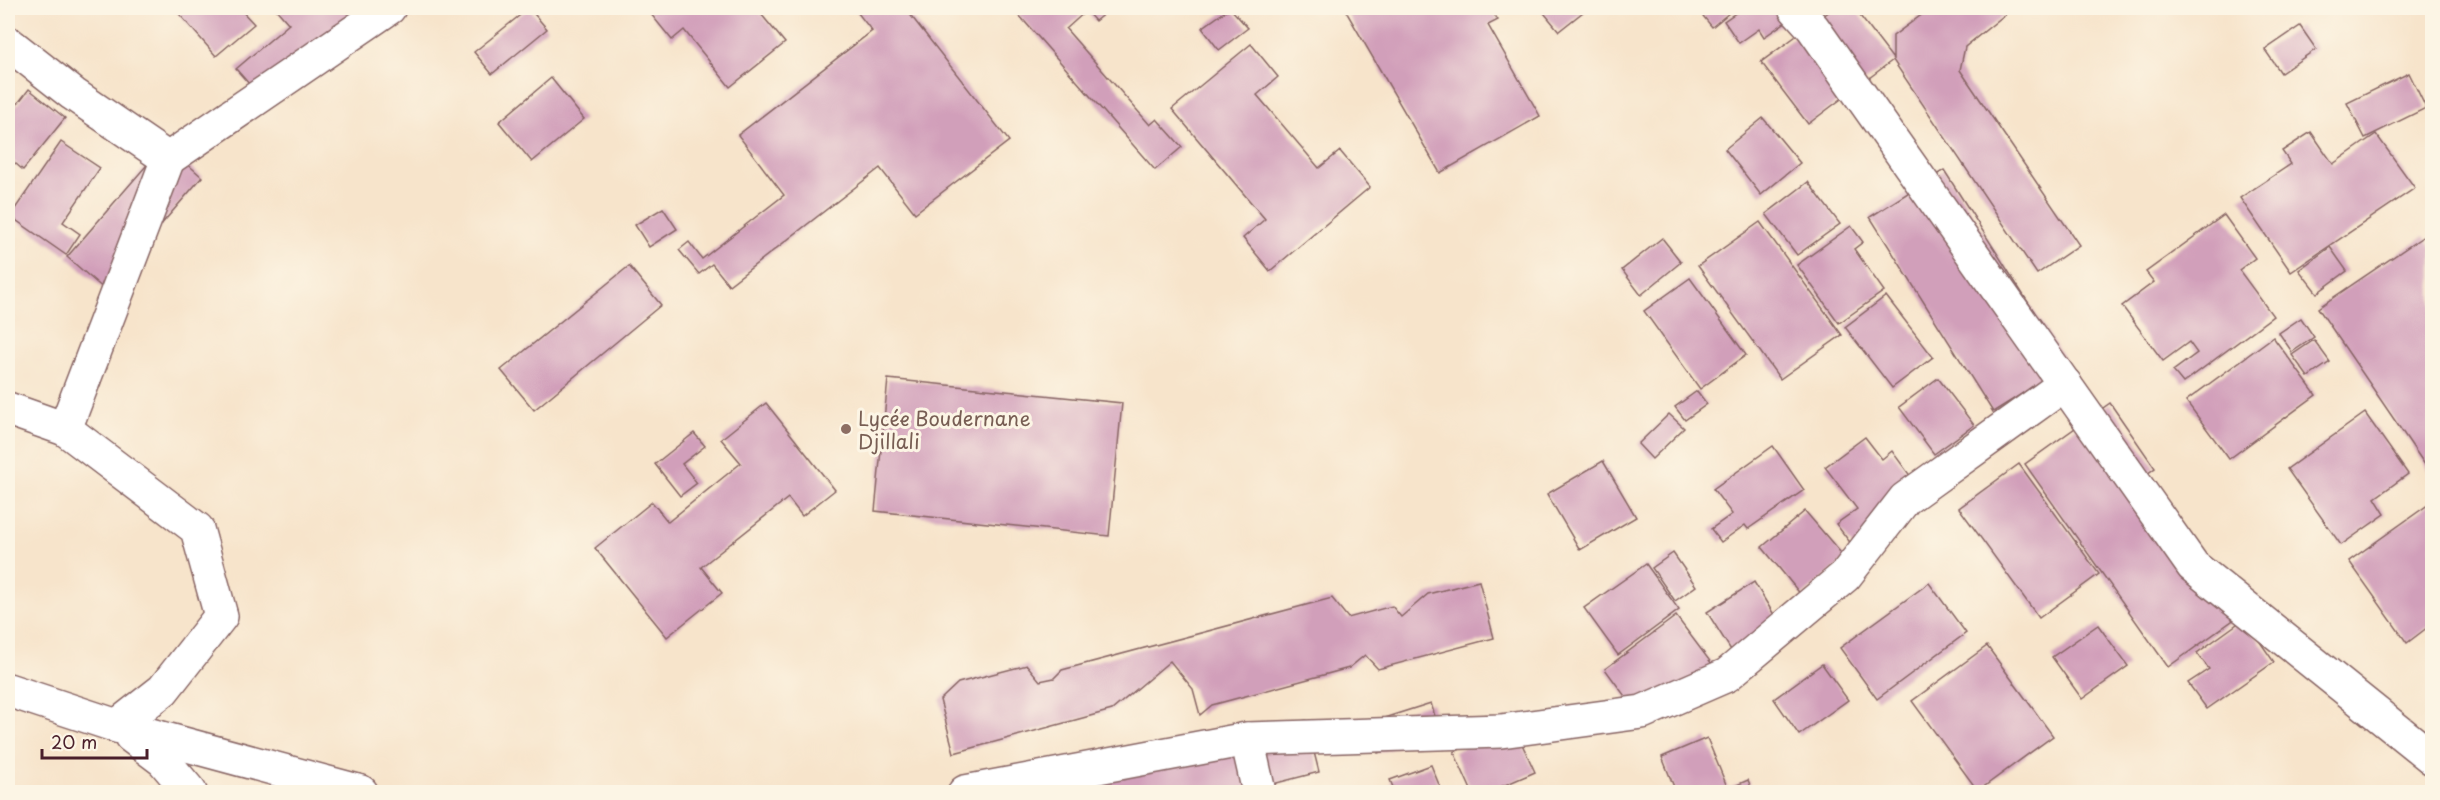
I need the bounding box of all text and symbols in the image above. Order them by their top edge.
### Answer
place label: Lycée Boudernane Djillali [858,403,1031,456]
marker: Lycée Boudernane Djillali [839,422,853,436]
scale bar [42,722,147,760]
text: 20 m [51,728,97,755]

